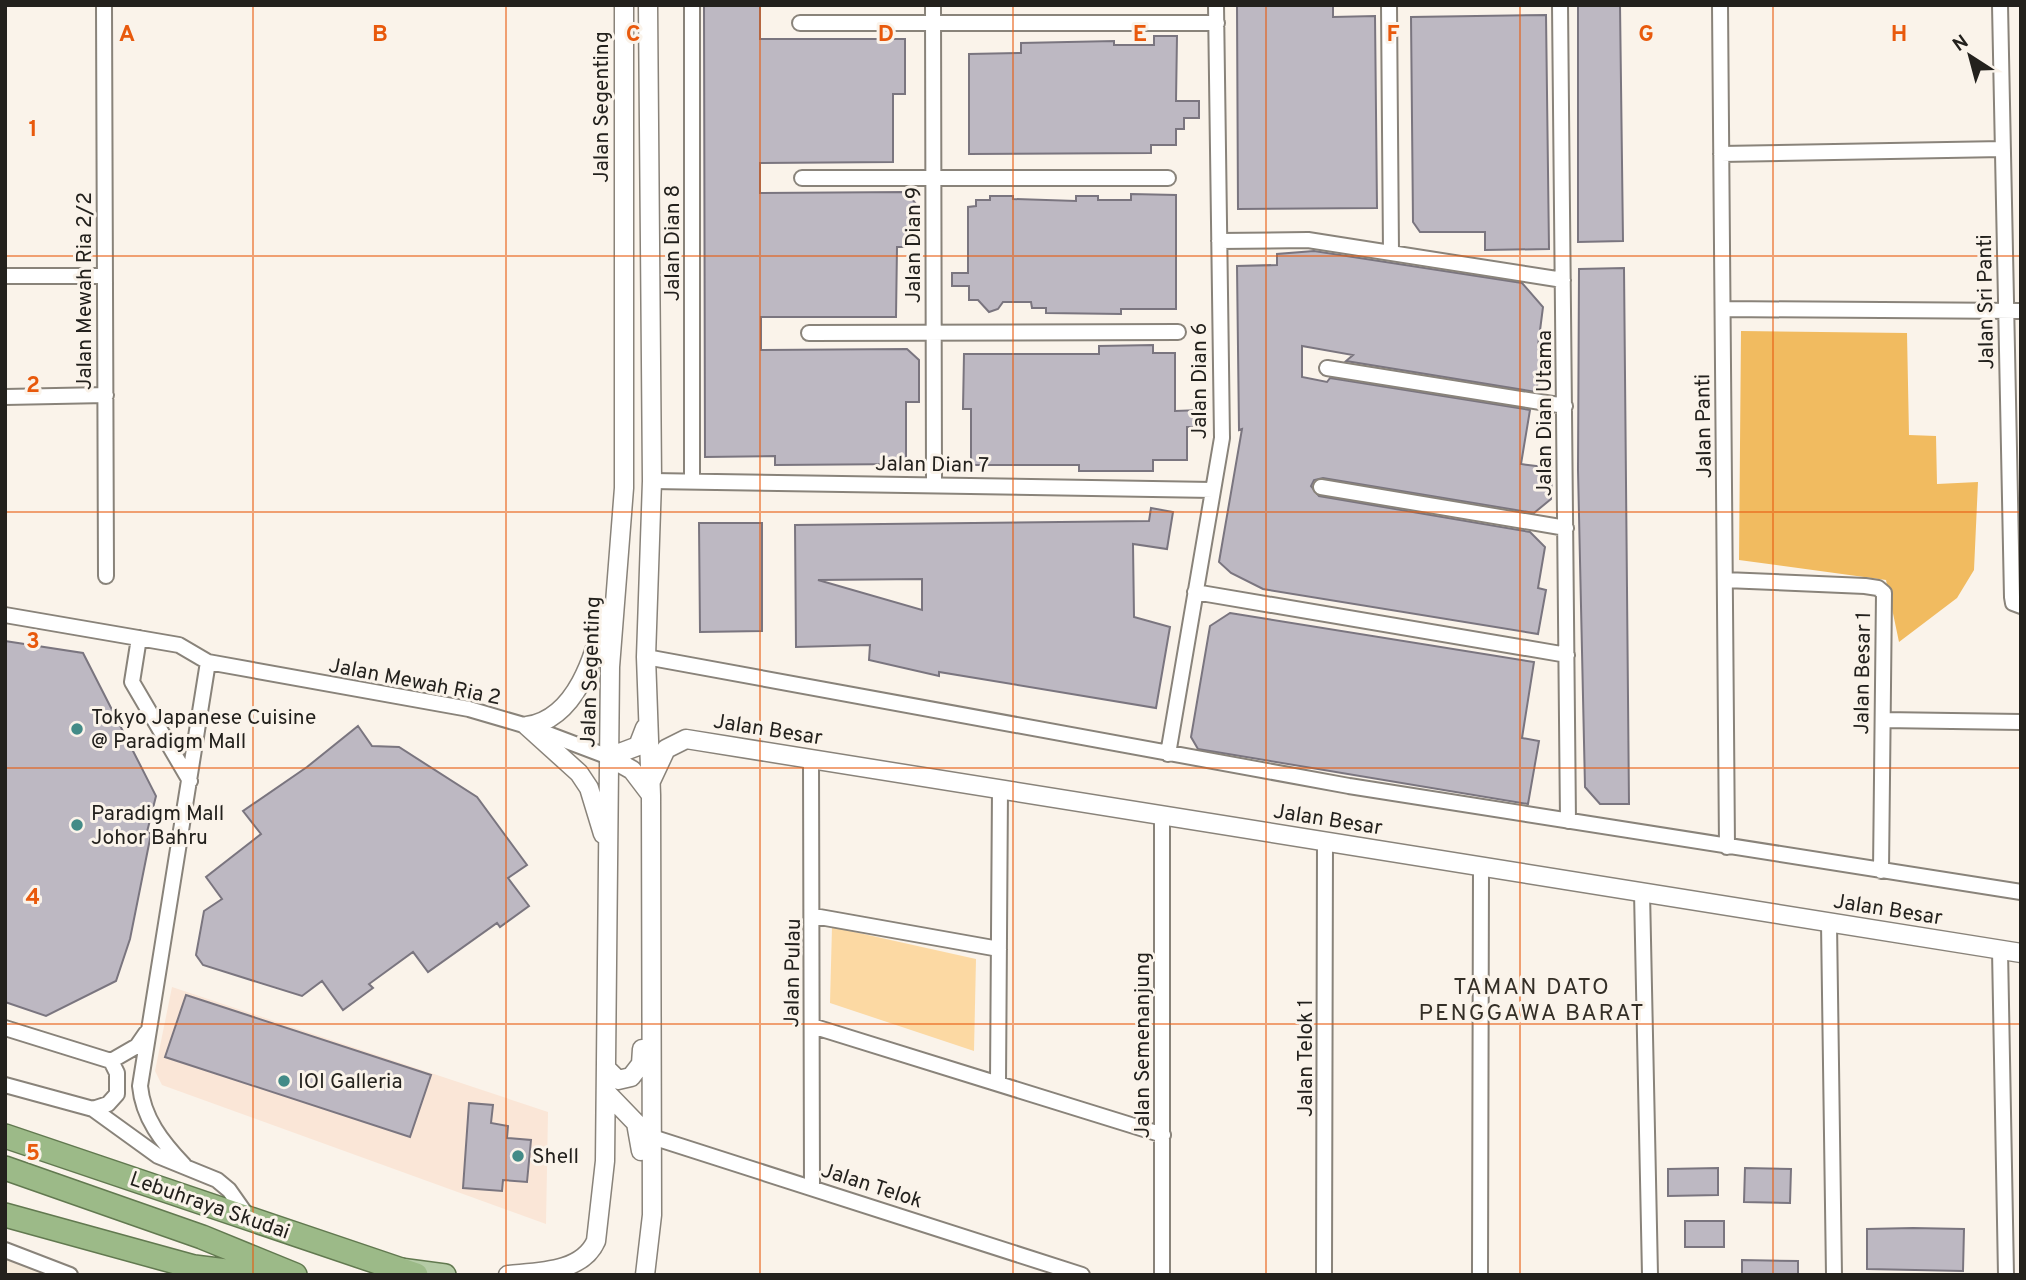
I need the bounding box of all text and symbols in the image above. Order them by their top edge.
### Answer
text: A [119,21,135,50]
text: B [372,21,388,50]
text: C [626,21,640,50]
text: D [878,21,894,50]
text: E [1133,21,1147,50]
text: F [1386,21,1400,50]
text: G [1638,21,1654,50]
text: H [1891,21,1907,50]
north arrow [1935,21,2005,91]
text: N [1949,30,1974,58]
street label: Jalan Segenting [589,31,616,183]
text: 1 [28,116,38,145]
street label: Jalan Dian 8 [660,185,687,301]
street label: Jalan Dian 9 [901,187,928,303]
street label: Jalan Mewah Ria 2/2 [72,192,99,390]
street label: Jalan Sri Panti [1972,234,2001,370]
street label: Jalan Dian 6 [1187,323,1214,439]
street label: Jalan Dian Utama [1532,330,1559,496]
text: 2 [26,372,40,401]
street label: Jalan Panti [1690,373,1719,478]
street label: Jalan Dian 7 [875,451,989,480]
street label: Jalan Segenting [575,596,608,748]
street label: Jalan Besar 1 [1849,611,1878,735]
text: 3 [26,628,40,657]
street label: Jalan Mewah Ria 2 [326,653,503,712]
place label: Tokyo Japanese Cuisine @ Paradigm Mall [91,705,316,756]
street label: Jalan Besar [711,709,824,752]
marker: Tokyo Japanese Cuisine @ Paradigm Mall [69,721,85,737]
street label: Jalan Besar [1271,799,1384,842]
place label: Paradigm Mall Johor Bahru [91,801,224,852]
marker: Paradigm Mall Johor Bahru [69,817,85,833]
text: 4 [26,884,40,913]
street label: Jalan Besar [1831,889,1944,932]
street label: Jalan Pulau [779,918,808,1028]
street label: Jalan Semenanjung [1130,952,1157,1138]
district label: TAMAN DATO PENGGAWA BARAT [1418,974,1646,1029]
street label: Jalan Telok 1 [1293,999,1320,1117]
place label: IOI Galleria [298,1069,402,1096]
marker: IOI Galleria [276,1073,292,1089]
text: 5 [26,1140,40,1169]
place label: Shell [532,1144,579,1171]
marker: Shell [510,1148,526,1164]
street label: Jalan Telok [817,1157,926,1216]
street label: Lebuhraya Skudai [126,1166,293,1246]

